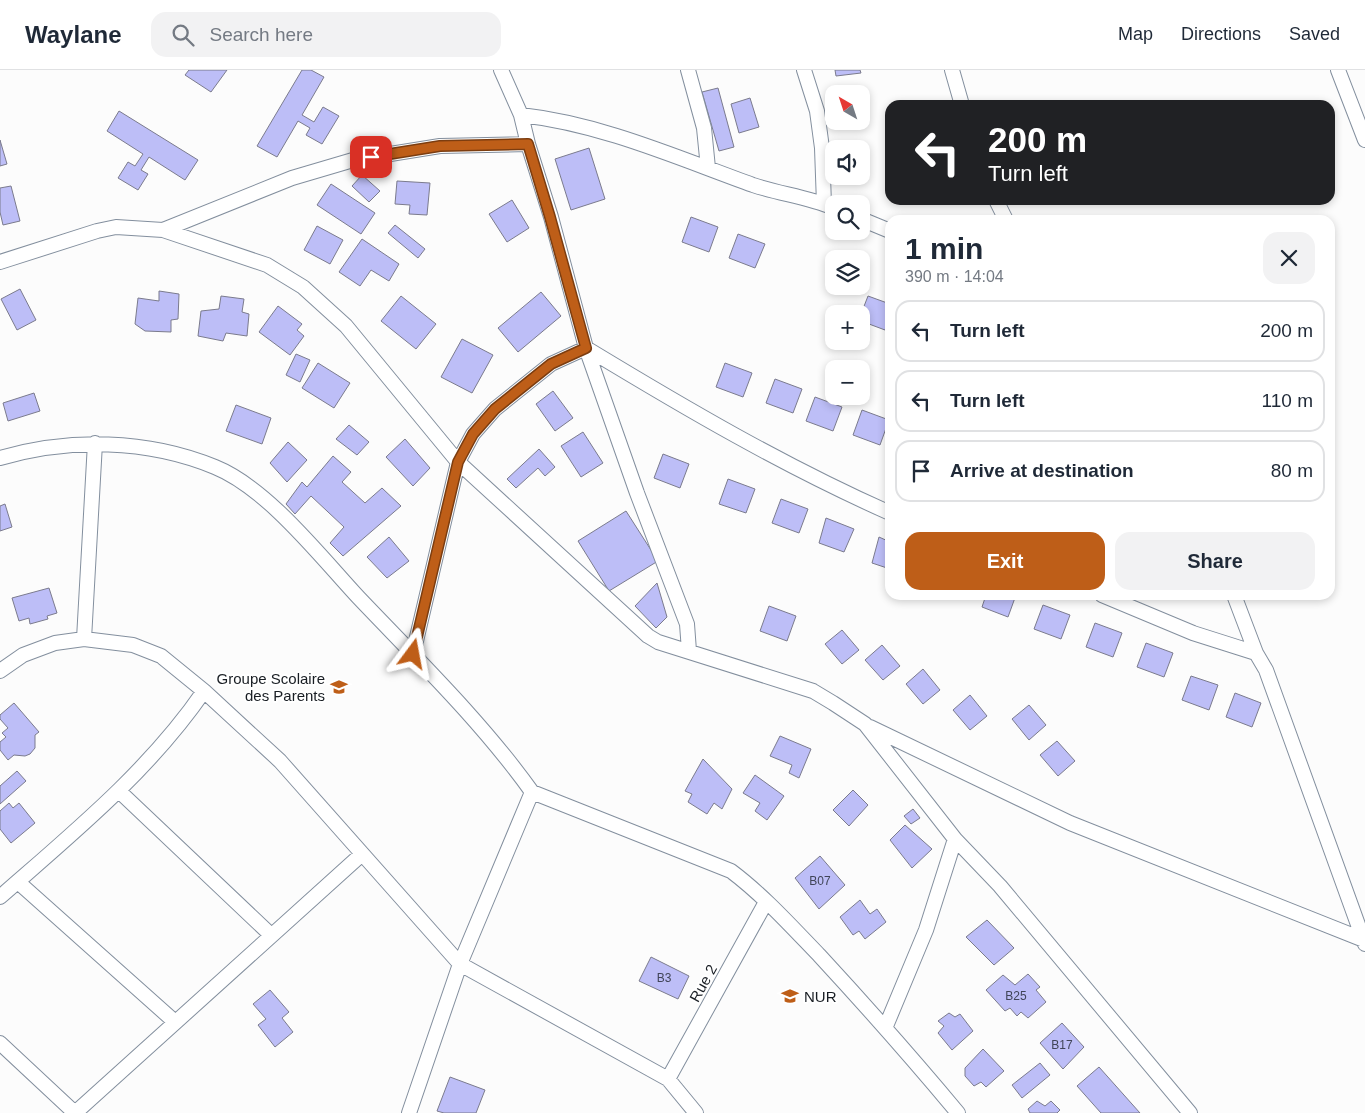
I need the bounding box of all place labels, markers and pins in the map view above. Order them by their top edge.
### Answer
pin [350,136,392,178]
place label: Groupe Scolaire des Parents [217,670,325,704]
school or university icon: Groupe Scolaire des Parents [329,677,349,697]
school or university icon: NUR [780,986,800,1006]
place label: NUR [804,988,837,1005]

